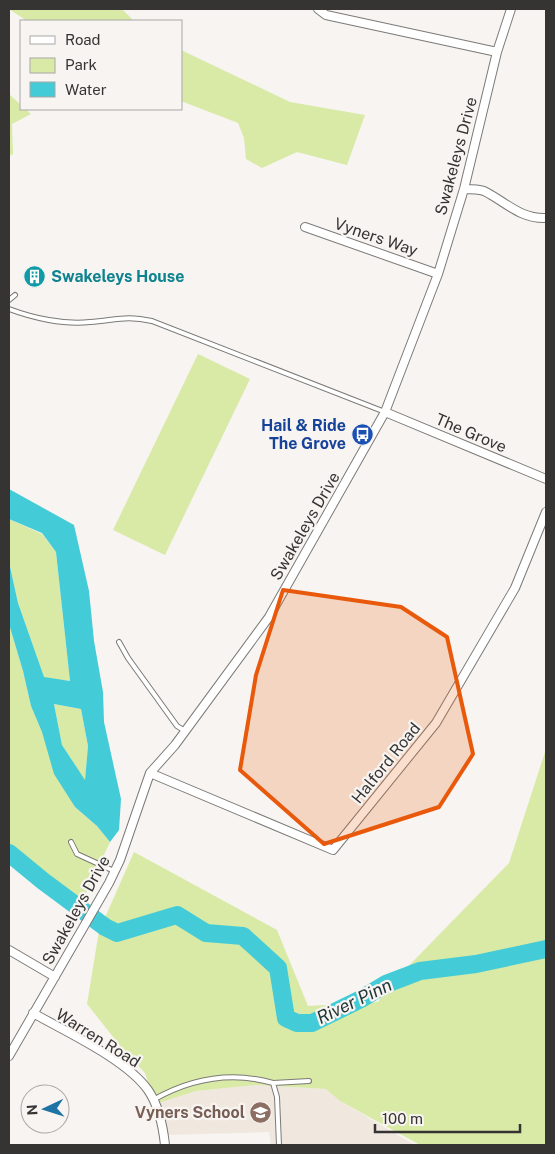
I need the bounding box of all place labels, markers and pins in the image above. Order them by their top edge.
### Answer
building icon: Swakeleys House [23,264,47,288]
place label: Swakeleys House [51,267,184,286]
place label: Hail & Ride The Grove [261,416,346,453]
bus stop icon: Hail & Ride The Grove [350,422,374,446]
school or university icon: Vyners School [249,1100,273,1124]
place label: Vyners School [135,1103,245,1122]

